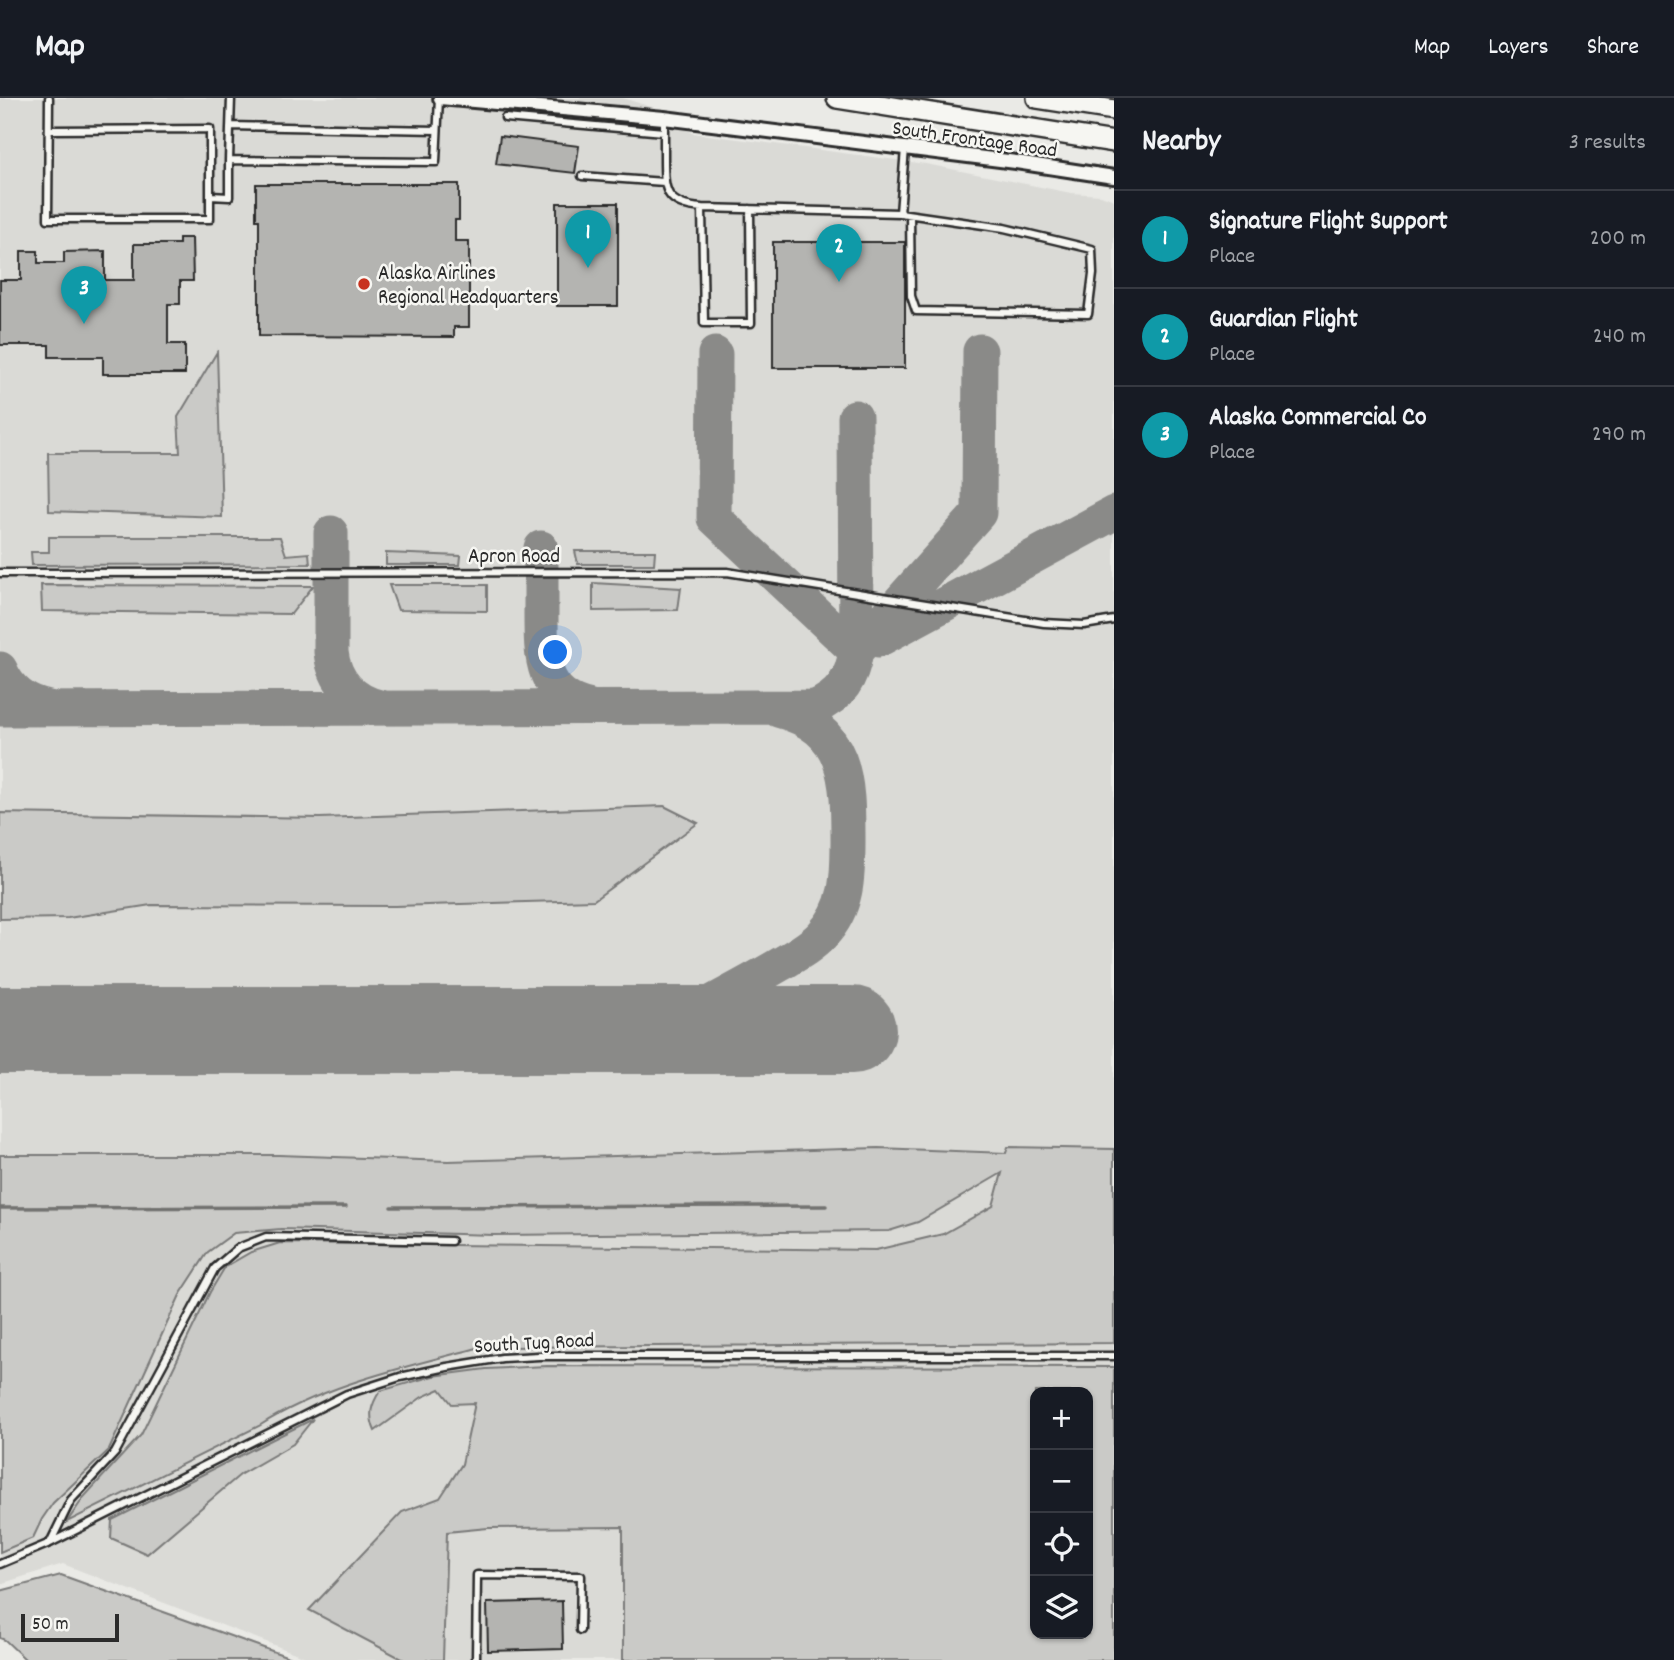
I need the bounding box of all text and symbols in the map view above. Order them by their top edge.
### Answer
text: Map [35,25,85,72]
text: Map [1414,31,1450,65]
text: Layers [1488,31,1549,65]
text: Share [1587,31,1639,65]
street label: South Frontage Road [890,115,1059,167]
text: Nearby [1142,122,1220,165]
text: 3 results [1569,127,1646,160]
text: Signature Flight Support [1209,204,1448,241]
pin: 1 [565,210,611,268]
text: 1 [1162,223,1168,256]
text: 200 m [1590,223,1646,256]
pin: 2 [816,224,862,282]
text: Place [1209,241,1255,274]
place label: Alaska Airlines Regional Headquarters [378,260,559,314]
pin: 3 [61,266,107,324]
marker: Alaska Airlines Regional Headquarters [356,276,372,292]
text: Guardian Flight [1209,302,1358,339]
text: 2 [1160,321,1170,354]
text: 240 m [1593,321,1646,354]
text: Place [1209,339,1255,372]
text: Alaska Commercial Co [1209,400,1427,437]
text: 3 [1160,419,1170,452]
text: 290 m [1592,419,1646,452]
text: Place [1209,437,1255,470]
street label: Apron Road [468,543,560,573]
your location [538,635,572,669]
street label: South Tug Road [473,1327,595,1363]
map controls [1030,1387,1093,1639]
button: + [1030,1387,1093,1450]
button: − [1030,1450,1093,1513]
button: locate [1030,1513,1093,1576]
button: layers [1030,1576,1093,1639]
scale bar [21,1611,119,1643]
text: 50 m [32,1612,69,1639]

